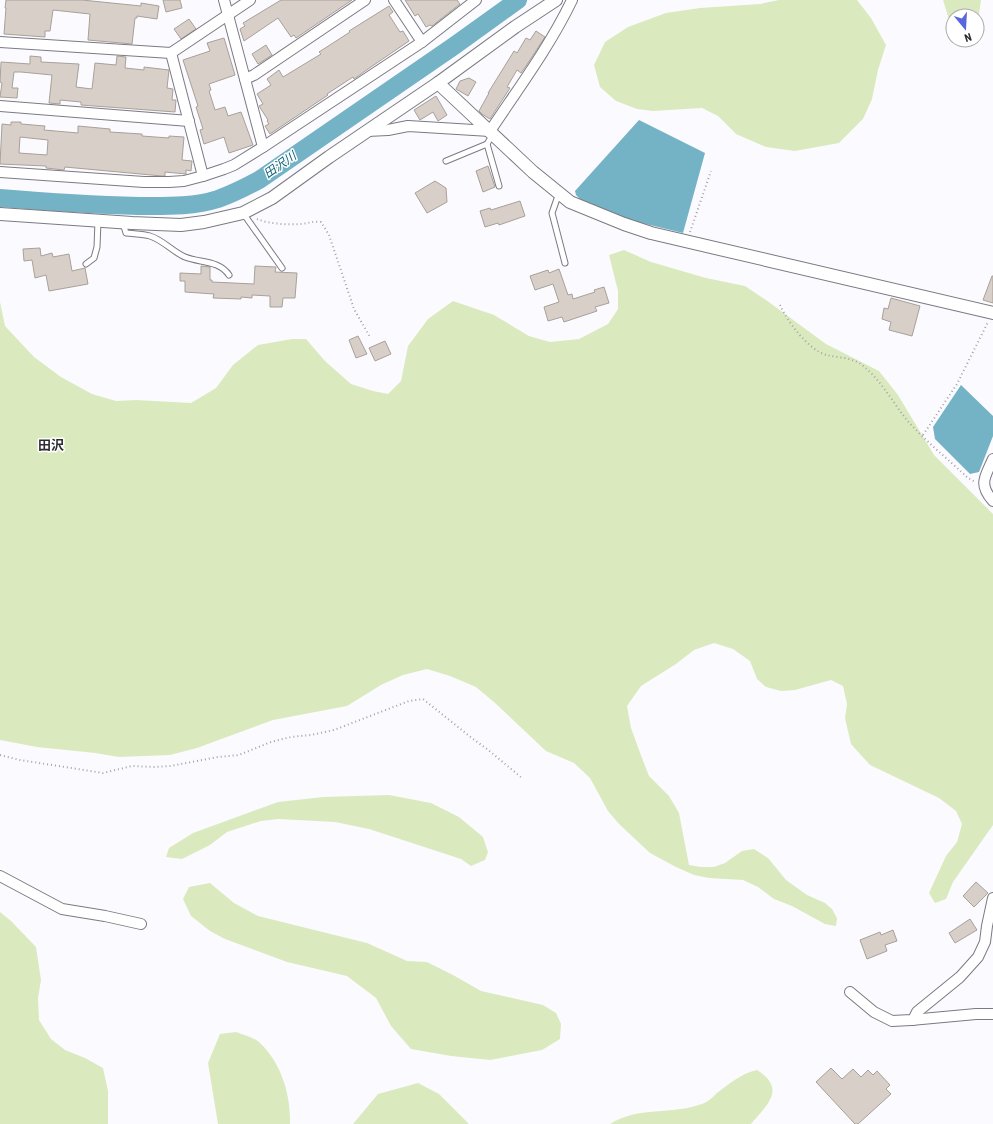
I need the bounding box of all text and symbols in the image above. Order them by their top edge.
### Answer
north arrow [945,8,985,48]
text: N [962,30,973,44]
water label: 田沢川 [261,148,300,181]
district label: 田沢 [38,438,64,453]

